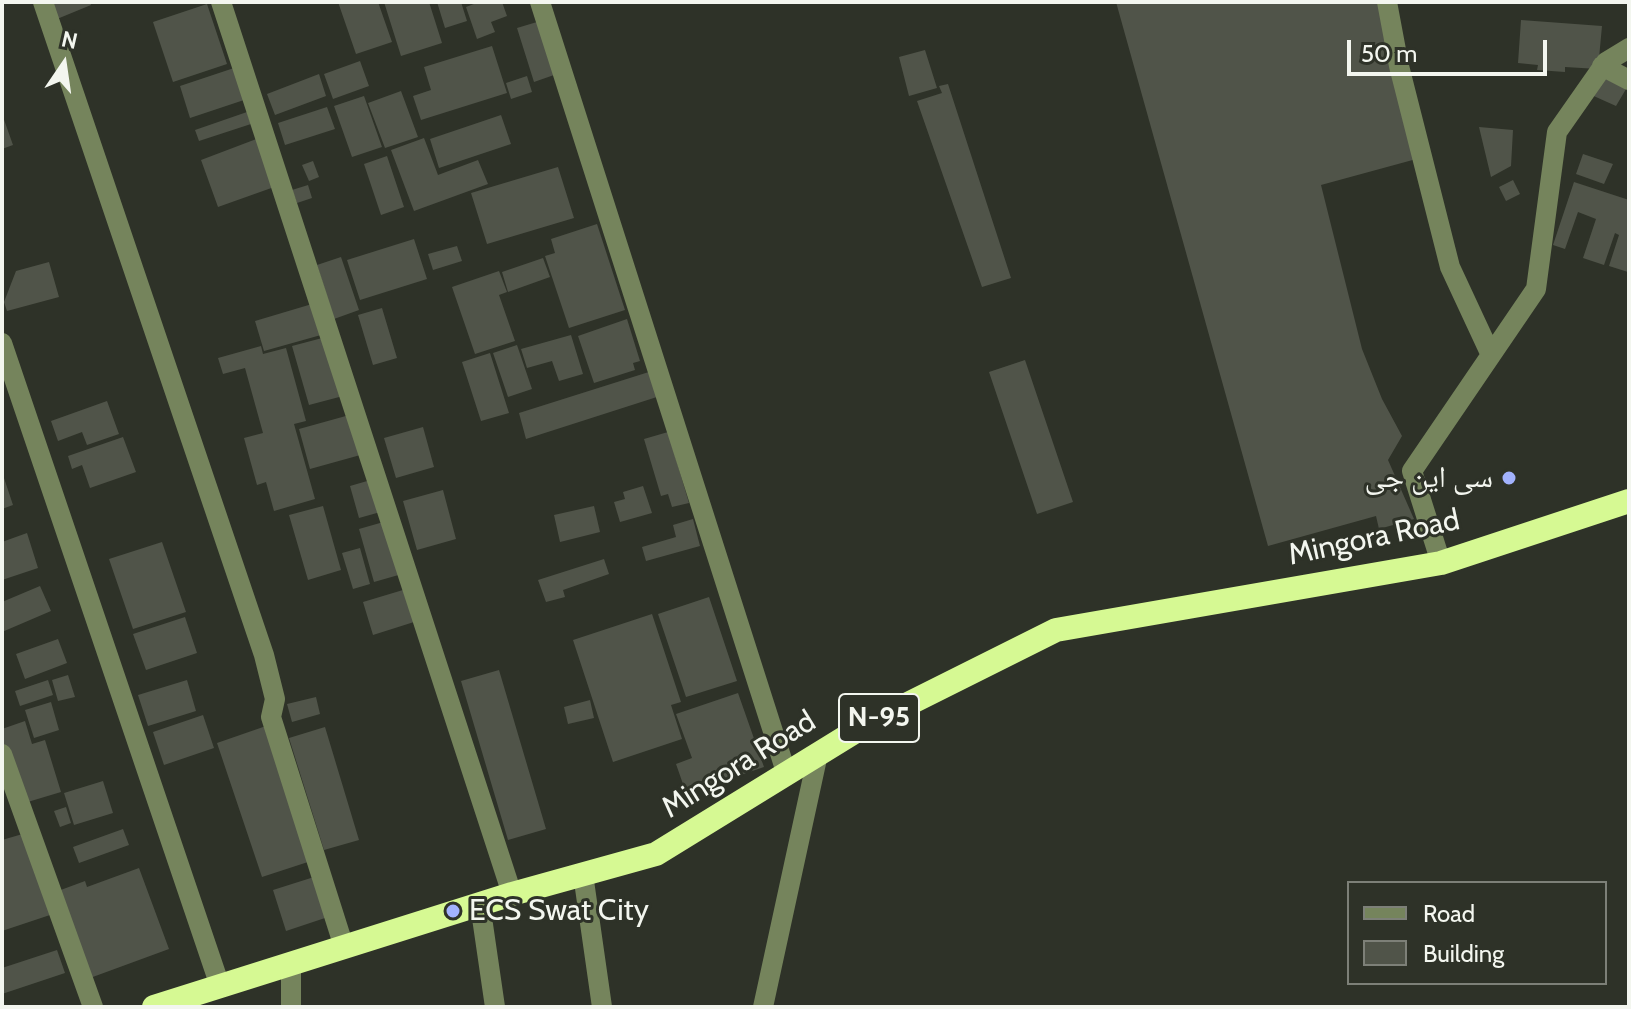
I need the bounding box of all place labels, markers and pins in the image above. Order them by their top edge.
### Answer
place label: سی این جی [1364,460,1493,496]
marker: سی این جی [1500,469,1518,487]
place label: ECS Swat City [469,893,649,929]
marker: ECS Swat City [444,902,462,920]

